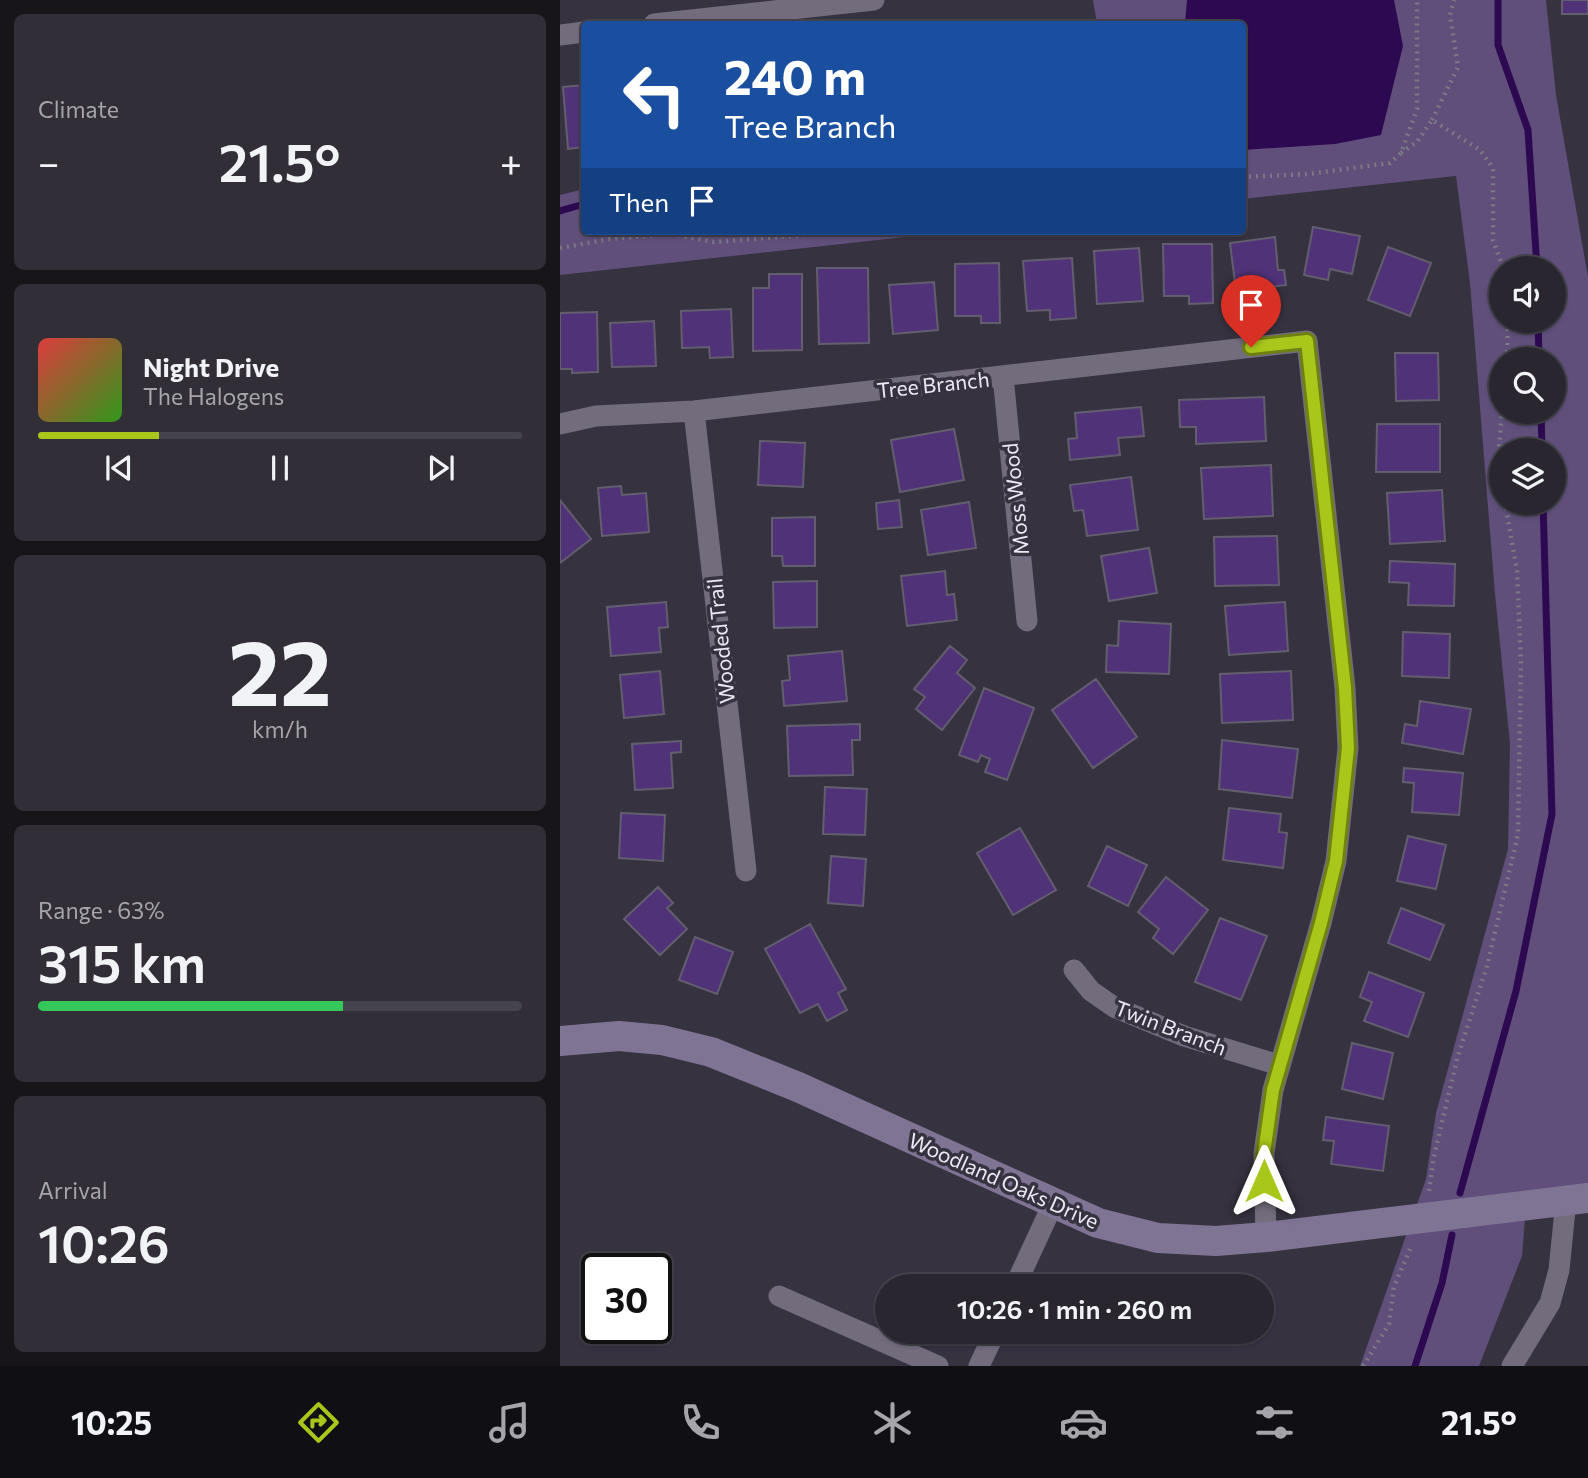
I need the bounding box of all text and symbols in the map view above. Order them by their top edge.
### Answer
text: 240 m [724,45,866,105]
icon: left [609,49,700,140]
text: Climate [38,95,119,123]
text: Tree Branch [724,105,896,145]
text: 21.5° [219,129,340,193]
text: − [38,138,60,185]
text: + [500,138,522,185]
icon: arrive [683,182,721,220]
text: Then [609,186,669,217]
map controls [1489,256,1566,515]
button: sound [1489,256,1566,333]
pin [1221,275,1281,347]
icon: arrive [1232,286,1270,324]
button: search [1489,347,1566,424]
text: Night Drive [143,351,279,382]
street label: Tree Branch [875,366,991,402]
text: The Halogens [143,382,284,410]
button: layers [1489,438,1566,515]
street label: Moss Wood [997,442,1033,556]
icon: previous [100,449,138,487]
icon: pause [261,449,299,487]
icon: next [422,449,460,487]
street label: Wooded Trail [701,577,739,705]
text: 22 [228,613,332,725]
text: km/h [252,715,308,743]
text: Range · 63% [38,896,164,924]
text: 315 km [38,930,206,994]
street label: Twin Branch [1112,994,1230,1060]
street label: Woodland Oaks Drive [905,1127,1103,1233]
position arrow [1227,1144,1301,1218]
text: Arrival [38,1176,108,1204]
text: 10:26 [38,1210,170,1274]
speed limit sign: 30 [581,1253,672,1344]
text: 10:26 · 1 min · 260 m [957,1293,1192,1324]
icon: directions [294,1398,343,1447]
icon: music [485,1398,534,1447]
icon: phone [676,1398,725,1447]
icon: climate [868,1398,917,1447]
icon: car [1059,1398,1108,1447]
icon: filters [1250,1398,1299,1447]
text: 10:25 [71,1402,152,1442]
text: 21.5° [1441,1402,1517,1442]

